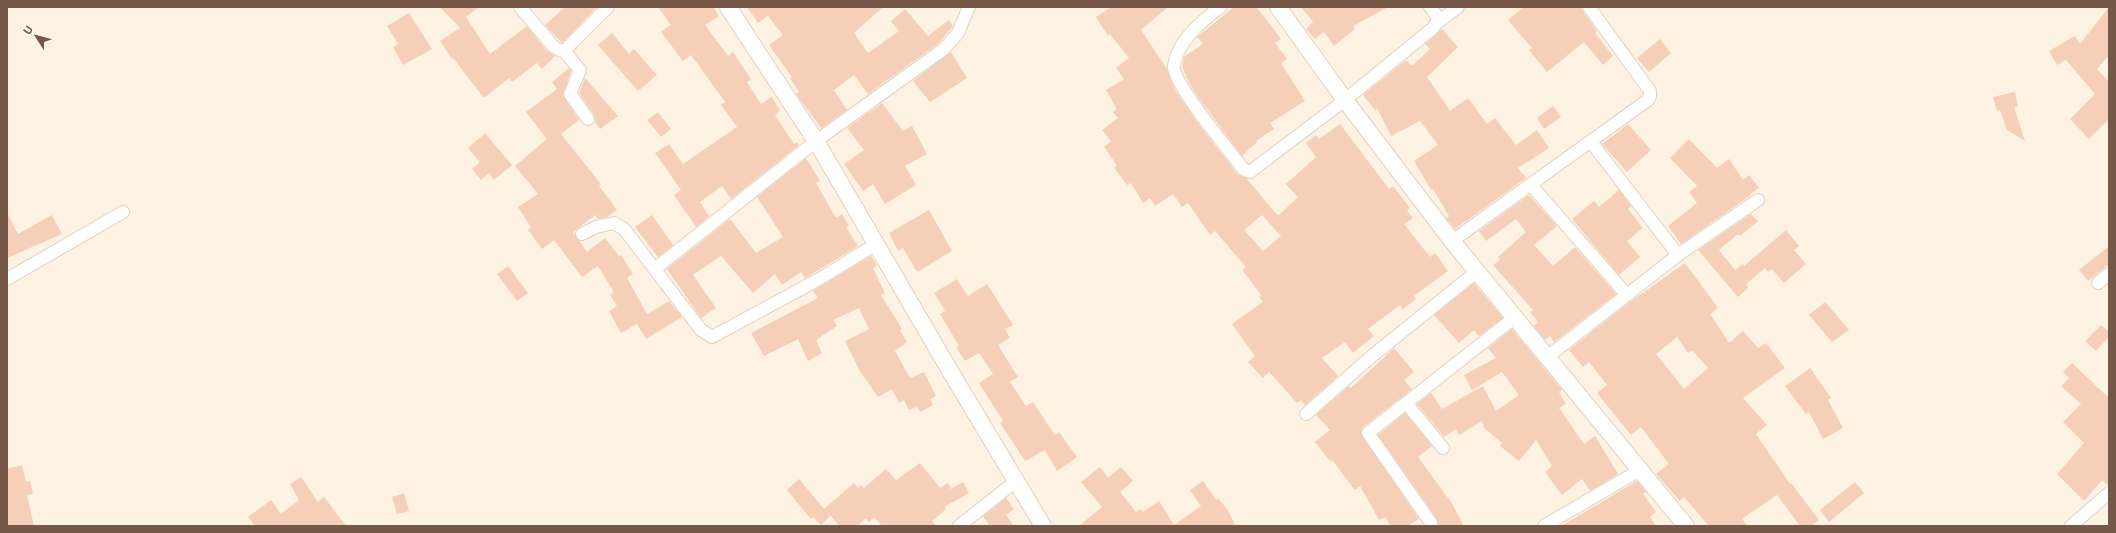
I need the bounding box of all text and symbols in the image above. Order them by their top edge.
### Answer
north arrow [16,16,56,56]
text: U [19,22,36,38]

